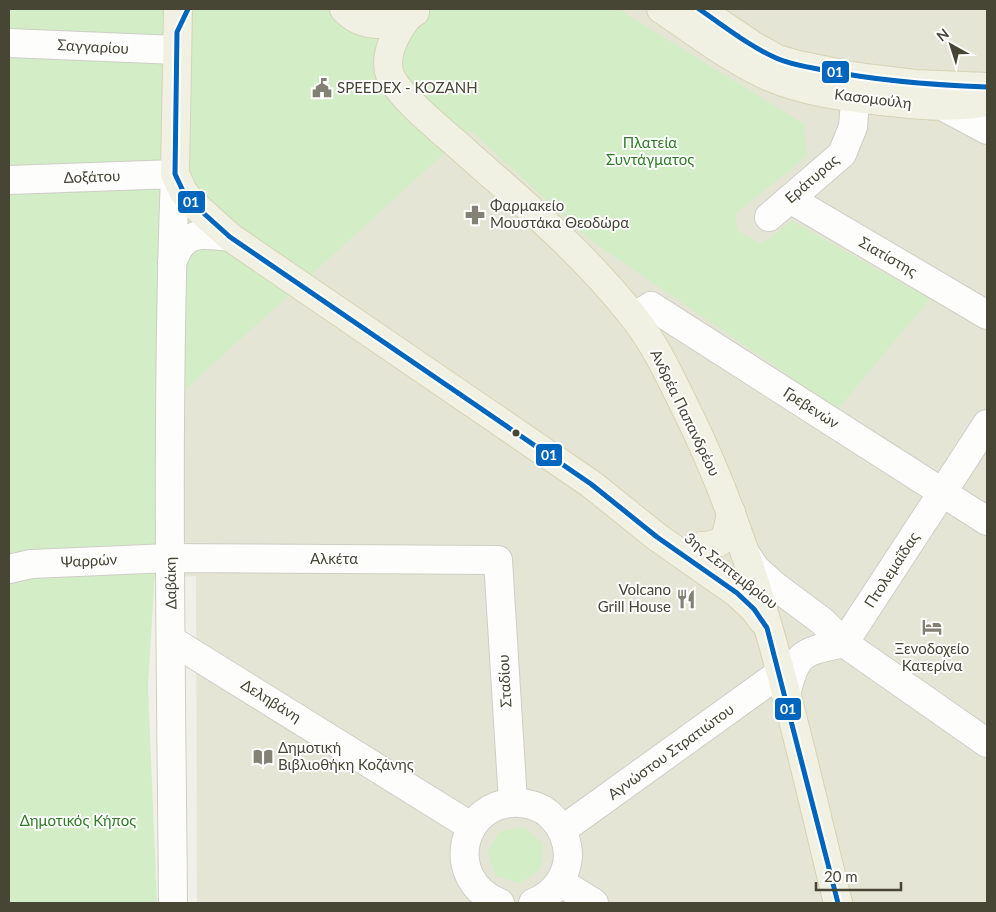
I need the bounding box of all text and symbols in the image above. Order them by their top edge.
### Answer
north arrow [926,20,976,70]
text: N [933,25,952,45]
street label: Σαγγαρίου [57,35,129,57]
line badge: 01 [821,60,850,84]
text: 01 [827,63,843,80]
public building icon: SPEEDEX - ΚΟΖΑΝΗ [311,77,333,99]
place label: SPEEDEX - ΚΟΖΑΝΗ [337,78,478,96]
street label: Κασομούλη [833,84,913,112]
park label: Πλατεία Συντάγματος [606,133,694,168]
street label: Εράτυρας [781,150,842,206]
street label: Δοξάτου [63,166,121,187]
line badge: 01 [177,190,206,214]
text: 01 [183,193,199,210]
place label: Φαρμακείο Μουστάκα Θεοδώρα [490,196,629,231]
pharmacy icon: Φαρμακείο Μουστάκα Θεοδώρα [464,204,486,226]
street label: Σιατίστης [856,232,921,280]
street label: Ανδρέα Παπανδρέου [647,346,724,479]
street label: Γρεβενών [780,383,843,432]
unlabelled marker [511,428,521,438]
line badge: 01 [535,443,563,467]
text: 01 [541,446,557,463]
street label: 3ης Σεπτεμβρίου [681,528,782,612]
street label: Πτολεμαΐδας [860,528,922,611]
street label: Αλκέτα [310,549,358,567]
street label: Ψαρρών [60,550,118,570]
street label: Δαβάκη [161,557,179,609]
place label: Volcano Grill House [598,580,671,615]
restaurant icon: Volcano Grill House [675,588,697,610]
hotel icon: Ξενοδοχείο Κατερίνα [921,616,943,638]
place label: Ξενοδοχείο Κατερίνα [895,639,969,674]
street label: Σταδίου [494,654,514,708]
street label: Δεληβάνη [238,675,305,726]
line badge: 01 [774,697,802,721]
street label: Αγνώστου Στρατιώτου [604,699,737,803]
text: 01 [780,700,796,717]
place label: Δημοτική Βιβλιοθήκη Κοζάνης [278,738,414,773]
library icon: Δημοτική Βιβλιοθήκη Κοζάνης [252,746,274,768]
park label: Δημοτικός Κήπος [20,811,136,829]
scale bar [816,860,901,892]
text: 20 m [824,867,858,885]

